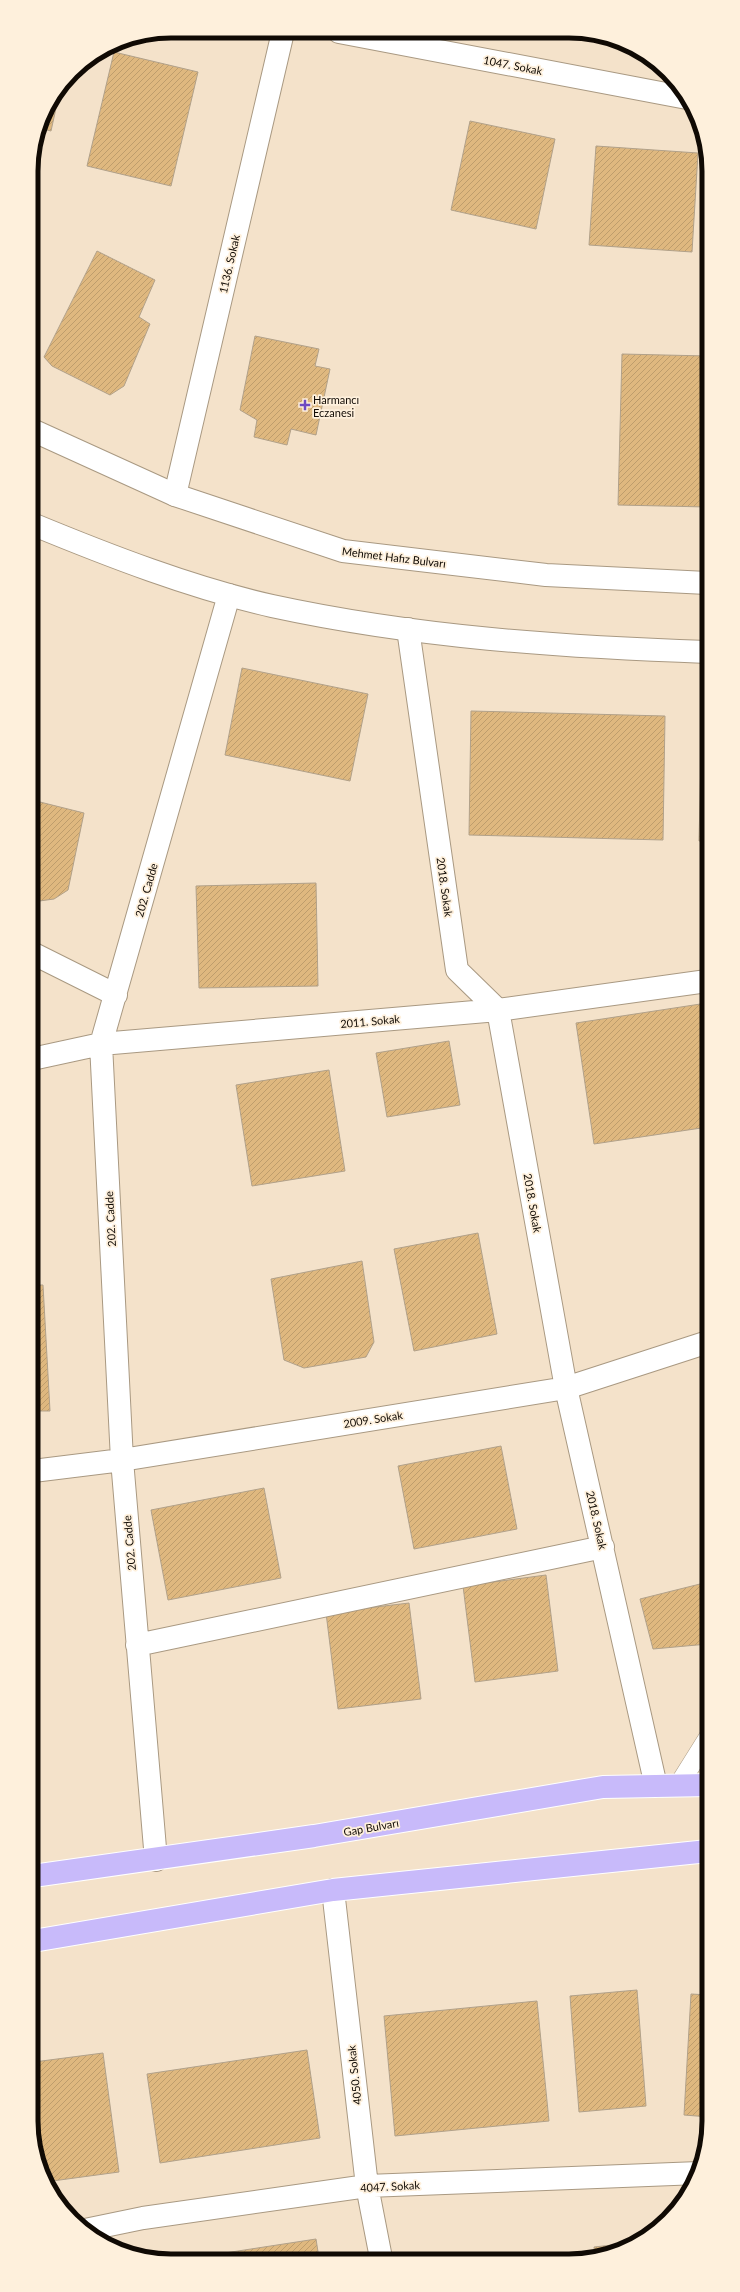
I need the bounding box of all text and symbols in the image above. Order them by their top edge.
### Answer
street label: 1047. Sokak [482,53,544,77]
street label: 1136. Sokak [216,233,242,295]
place label: Harmancı Eczanesi [313,393,359,419]
marker: Harmancı Eczanesi [300,400,310,410]
street label: Mehmet Hafız Bulvarı [341,544,447,570]
street label: 2018. Sokak [434,857,456,918]
street label: 202. Cadde [132,861,160,918]
street label: 2011. Sokak [340,1012,401,1030]
street label: 2018. Sokak [521,1172,545,1234]
street label: 202. Cadde [102,1191,118,1247]
street label: 2009. Sokak [342,1408,404,1430]
street label: 2018. Sokak [584,1489,610,1551]
street label: 202. Cadde [120,1515,138,1571]
street label: Gap Bulvarı [342,1816,400,1838]
street label: 4050. Sokak [344,2044,364,2105]
street label: 4047. Sokak [360,2178,421,2194]

